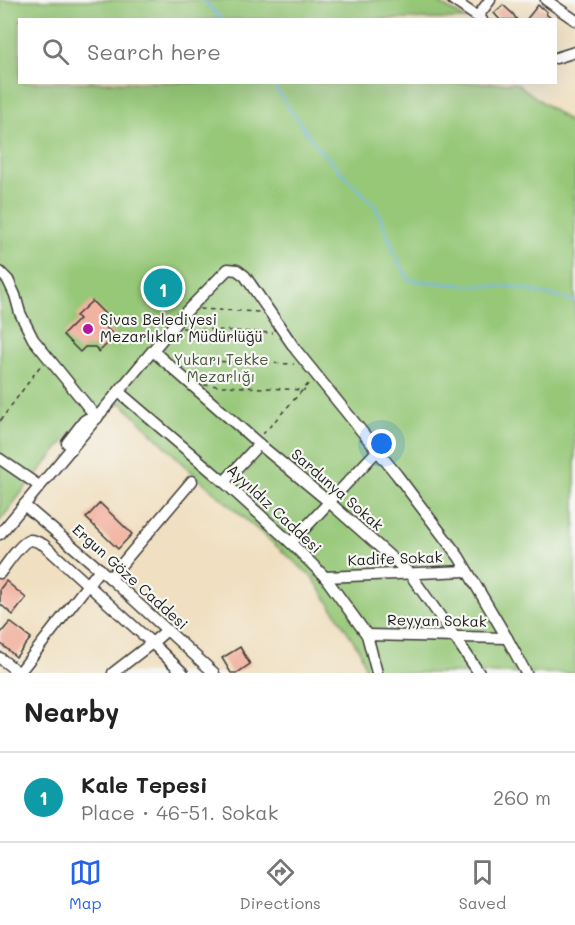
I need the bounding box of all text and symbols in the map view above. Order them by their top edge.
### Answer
search box [18,18,557,84]
icon: search [39,35,72,68]
text: Search here [87,37,221,66]
pin: 1 [144,266,182,310]
place label: Sivas Belediyesi Mezarlıklar Müdürlüğü [100,309,263,346]
marker: Sivas Belediyesi Mezarlıklar Müdürlüğü [81,322,95,336]
park label: Yukarı Tekke Mezarlığı [173,349,269,386]
your location [367,429,396,458]
street label: Sardunya Sokak [287,444,388,535]
street label: Ayyıldız Caddesi [223,459,326,557]
street label: Ergun Göze Caddesi [69,519,193,633]
street label: Kadife Sokak [347,546,443,570]
street label: Reyyan Sokak [387,609,487,631]
text: Nearby [24,695,119,729]
text: Kale Tepesi [81,770,208,799]
text: 1 [39,784,48,810]
text: 260 m [493,784,551,810]
text: Place · 46-51. Sokak [81,799,278,825]
tab: Map [69,856,102,913]
tab: Directions [240,856,321,913]
tab: Saved [459,856,506,913]

